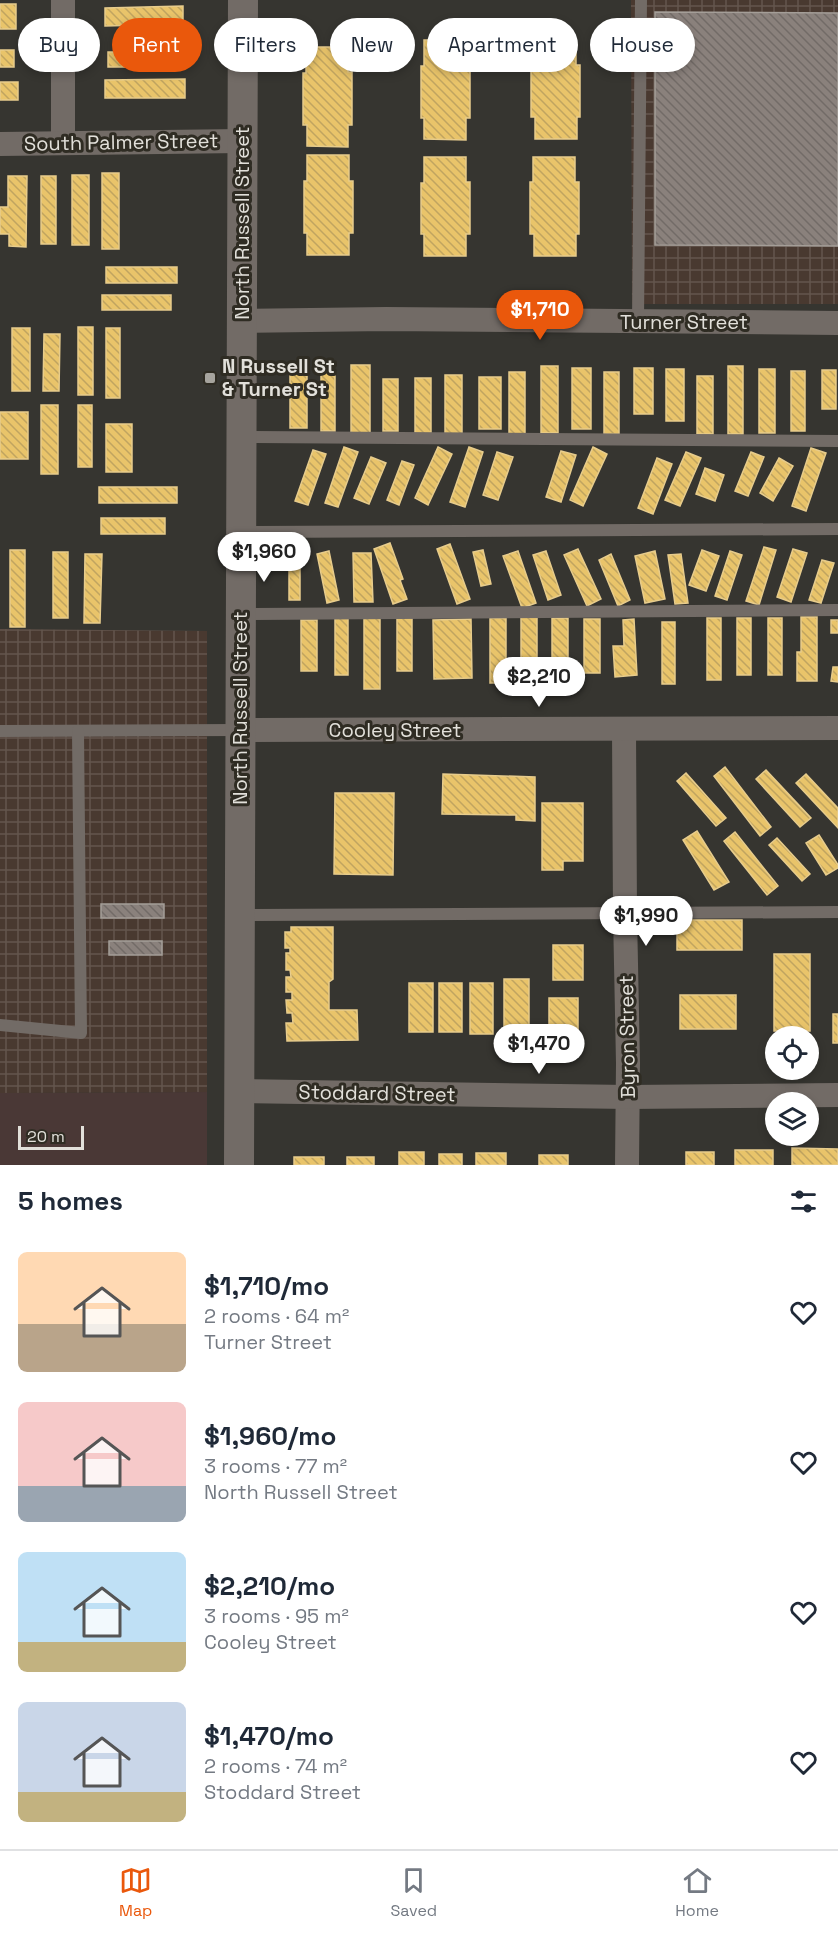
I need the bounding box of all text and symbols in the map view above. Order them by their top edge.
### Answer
chip: Buy [18,18,100,72]
chip: Rent [112,18,202,72]
chip: Filters [214,18,318,72]
chip: New [330,18,415,72]
chip: Apartment [427,18,578,72]
chip: House [590,18,695,72]
street label: North Russell Street [229,126,255,320]
street label: South Palmer Street [24,127,218,157]
pin: $1,710 [491,290,589,341]
text: $1,710 [510,296,570,322]
street label: Turner Street [620,309,748,335]
place label: N Russell St & Turner St [222,353,335,402]
marker: N Russell St & Turner St [203,371,217,385]
pin: $1,960 [215,532,313,583]
text: $1,960 [232,538,296,564]
street label: North Russell Street [227,611,253,805]
pin: $2,210 [490,657,588,708]
text: $2,210 [507,663,571,689]
street label: Cooley Street [329,717,461,743]
pin: $1,990 [597,896,695,947]
text: $1,990 [614,902,678,928]
street label: Byron Street [613,975,641,1099]
pin: $1,470 [490,1024,588,1075]
map controls [765,1026,819,1146]
button: locate [765,1026,819,1080]
text: $1,470 [508,1030,570,1056]
street label: Stoddard Street [298,1079,456,1107]
button: layers [765,1092,819,1146]
scale bar [18,1123,84,1150]
text: 20 m [27,1126,65,1147]
text: 5 homes [18,1184,123,1218]
icon: filters [787,1185,820,1218]
text: $1,710/mo [204,1269,329,1303]
icon: home [66,1276,138,1348]
icon: heart [787,1296,820,1329]
text: 2 rooms · 64 m² [204,1303,349,1329]
text: Turner Street [204,1329,332,1355]
text: $1,960/mo [204,1419,336,1453]
icon: home [66,1426,138,1498]
icon: heart [787,1446,820,1479]
text: 3 rooms · 77 m² [204,1453,347,1479]
text: North Russell Street [204,1479,398,1505]
text: $2,210/mo [204,1569,335,1603]
icon: home [66,1576,138,1648]
icon: heart [787,1596,820,1629]
text: 3 rooms · 95 m² [204,1603,349,1629]
text: Cooley Street [204,1629,337,1655]
text: $1,470/mo [204,1719,334,1753]
icon: home [66,1726,138,1798]
icon: heart [787,1746,820,1779]
text: 2 rooms · 74 m² [204,1753,347,1779]
text: Stoddard Street [204,1779,361,1805]
tab: Map [119,1864,152,1921]
tab: Saved [391,1864,437,1921]
tab: Home [675,1864,719,1921]

